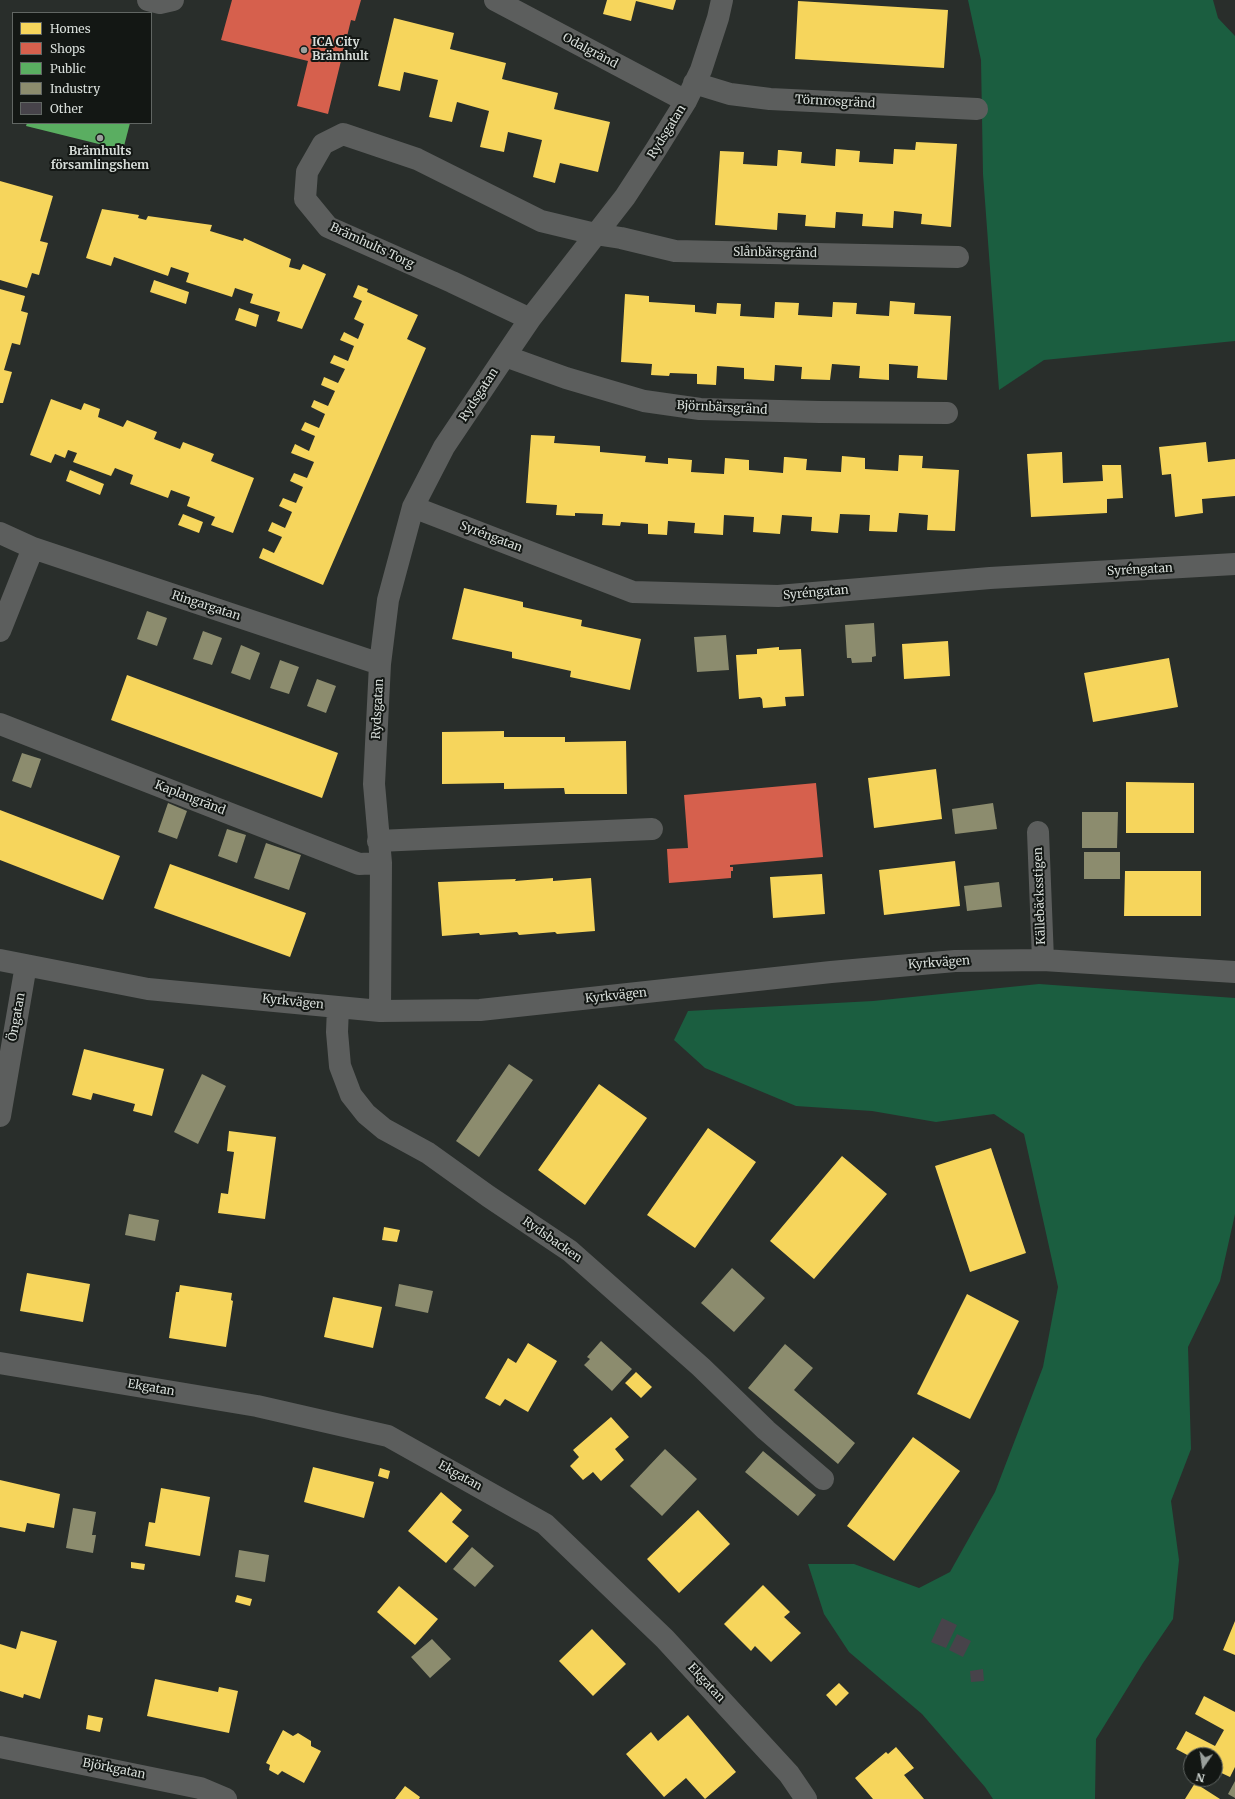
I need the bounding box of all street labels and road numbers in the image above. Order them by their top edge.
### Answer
street label: Odalgränd [560,30,620,72]
street label: Törnrosgränd [794,93,876,111]
street label: Rydsgatan [645,102,689,162]
street label: Brämhults Torg [328,220,416,272]
street label: Slånbärsgränd [733,245,817,261]
street label: Rydsgatan [456,366,502,424]
street label: Björnbärsgränd [676,398,768,418]
street label: Syréngatan [458,519,524,555]
street label: Syréngatan [1107,561,1173,579]
street label: Syréngatan [783,583,849,603]
street label: Ringargatan [170,588,242,624]
street label: Rydsgatan [369,678,387,740]
street label: Kaplangränd [153,778,227,818]
street label: Källebäcksstigen [1031,847,1049,945]
street label: Kyrkvägen [908,954,970,972]
street label: Kyrkvägen [584,986,648,1006]
street label: Öngatan [6,991,28,1043]
street label: Kyrkvägen [261,992,325,1012]
street label: Rydsbacken [520,1214,584,1266]
street label: Ekgatan [126,1377,176,1399]
street label: Ekgatan [436,1458,484,1494]
street label: Ekgatan [684,1661,728,1705]
street label: Björkgatan [81,1756,147,1782]

